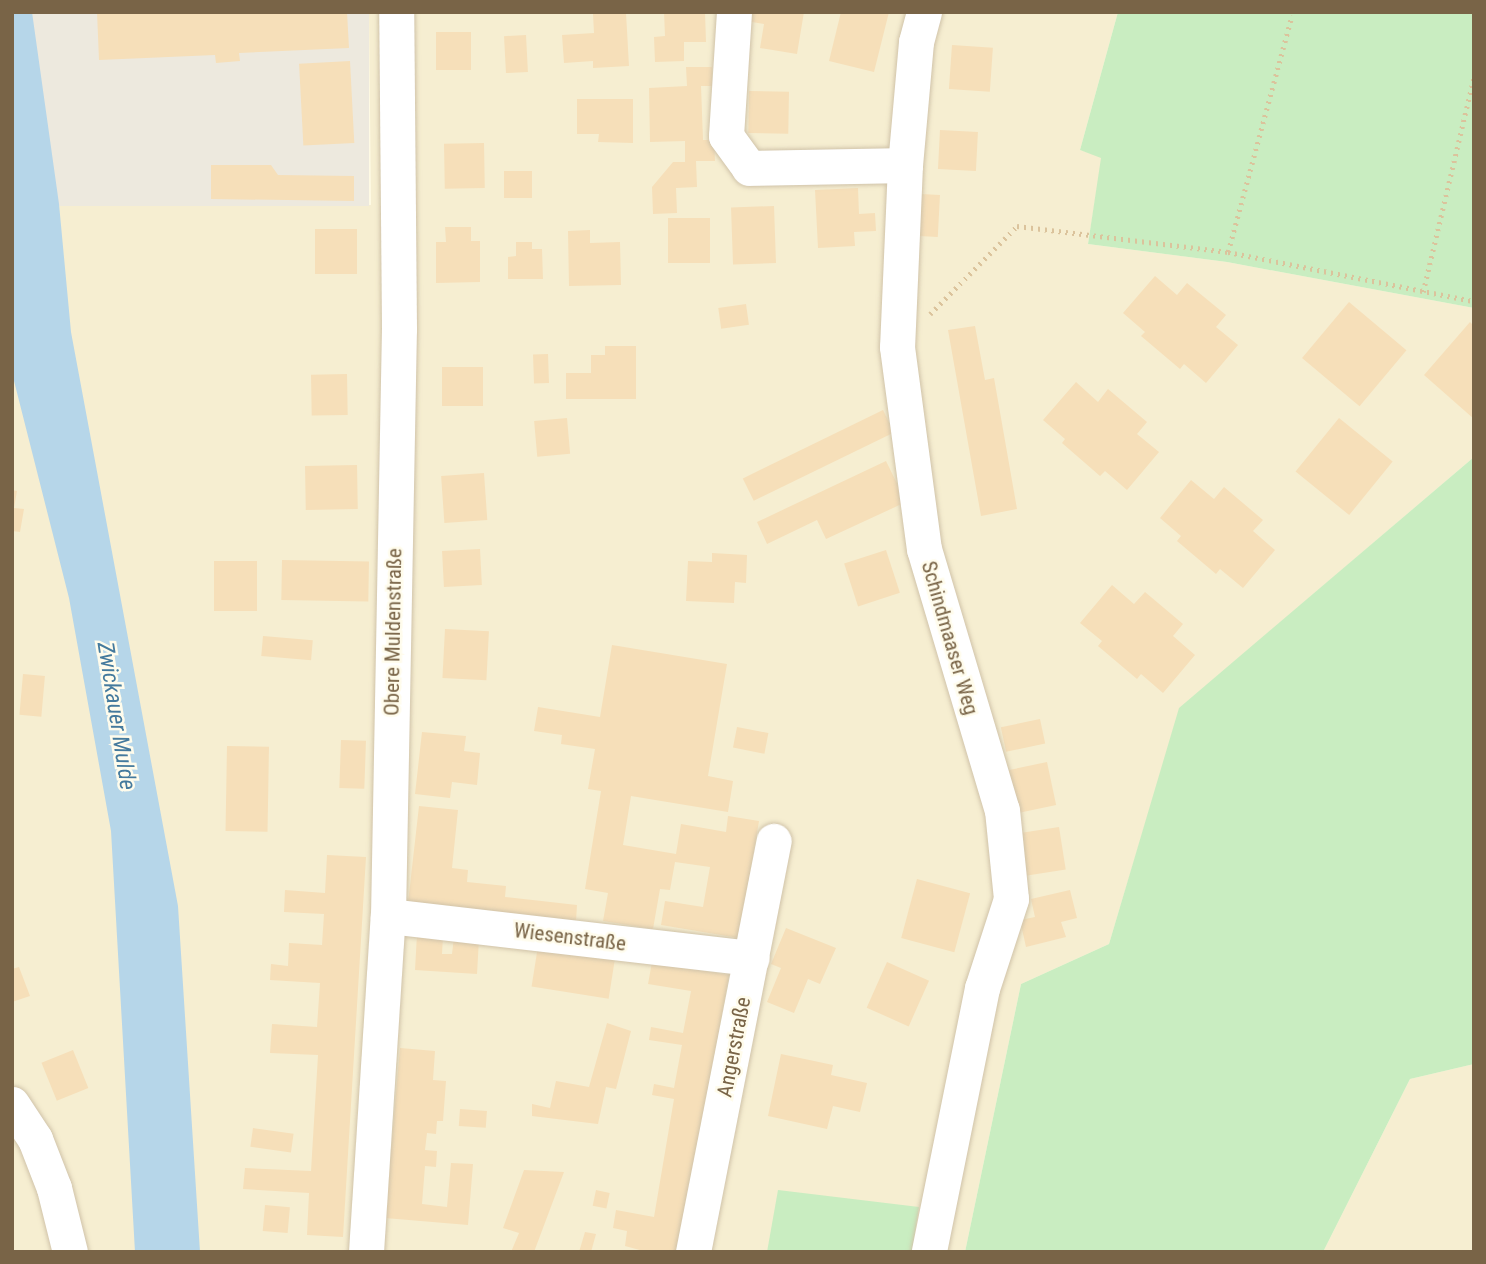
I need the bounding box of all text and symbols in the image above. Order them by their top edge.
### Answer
street label: Obere Muldenstraße [379,548,407,716]
street label: Schindmaaser Weg [916,558,984,718]
water label: Zwickauer Mulde [91,640,141,792]
street label: Wiesenstraße [512,918,628,956]
street label: Angerstraße [712,995,756,1099]

